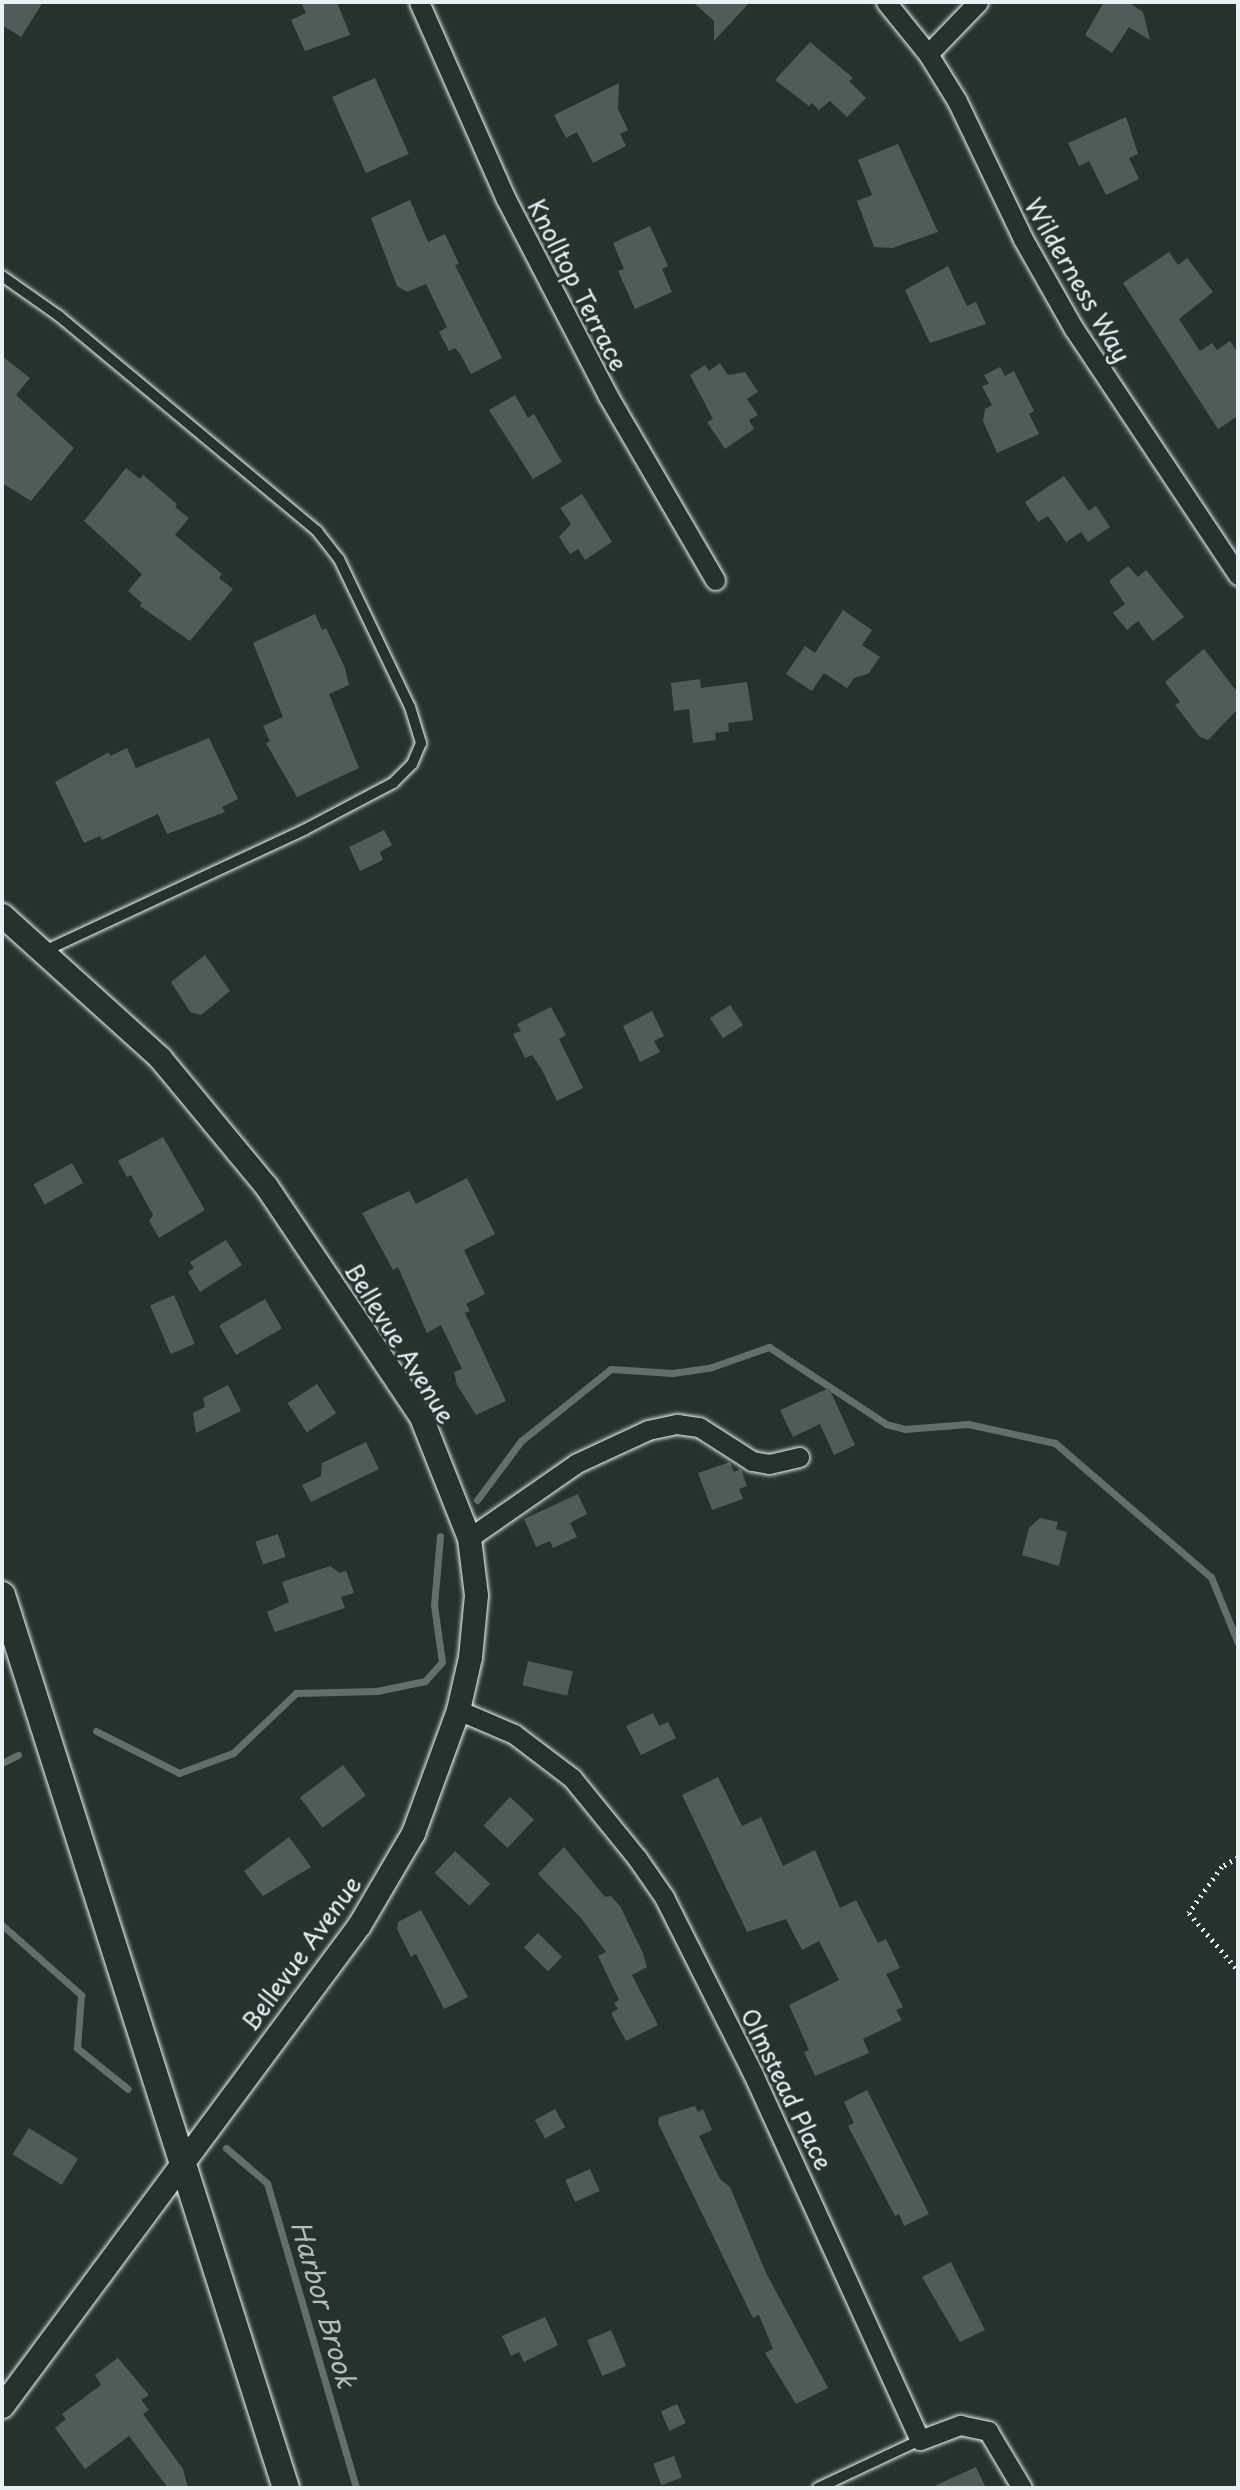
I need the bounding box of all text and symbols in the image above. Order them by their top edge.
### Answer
street label: Wilderness Way [1019,193,1137,367]
street label: Knolltop Terrace [522,194,634,376]
street label: Bellevue Avenue [339,1257,461,1429]
street label: Bellevue Avenue [235,1870,367,2036]
street label: Olmstead Place [735,2003,839,2175]
water label: Harbor Brook [285,2216,363,2392]

